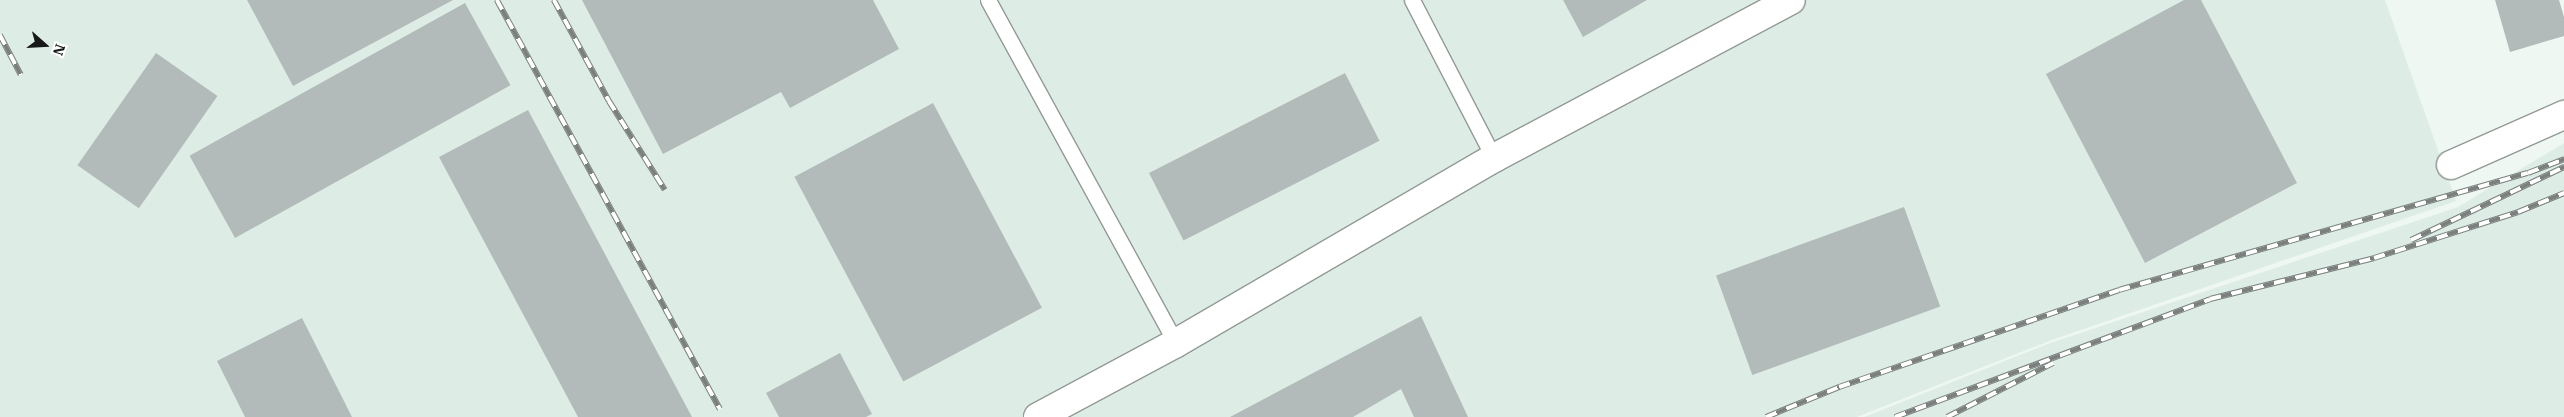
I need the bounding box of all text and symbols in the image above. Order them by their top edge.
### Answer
north arrow [20,20,70,70]
text: N [49,42,69,58]

